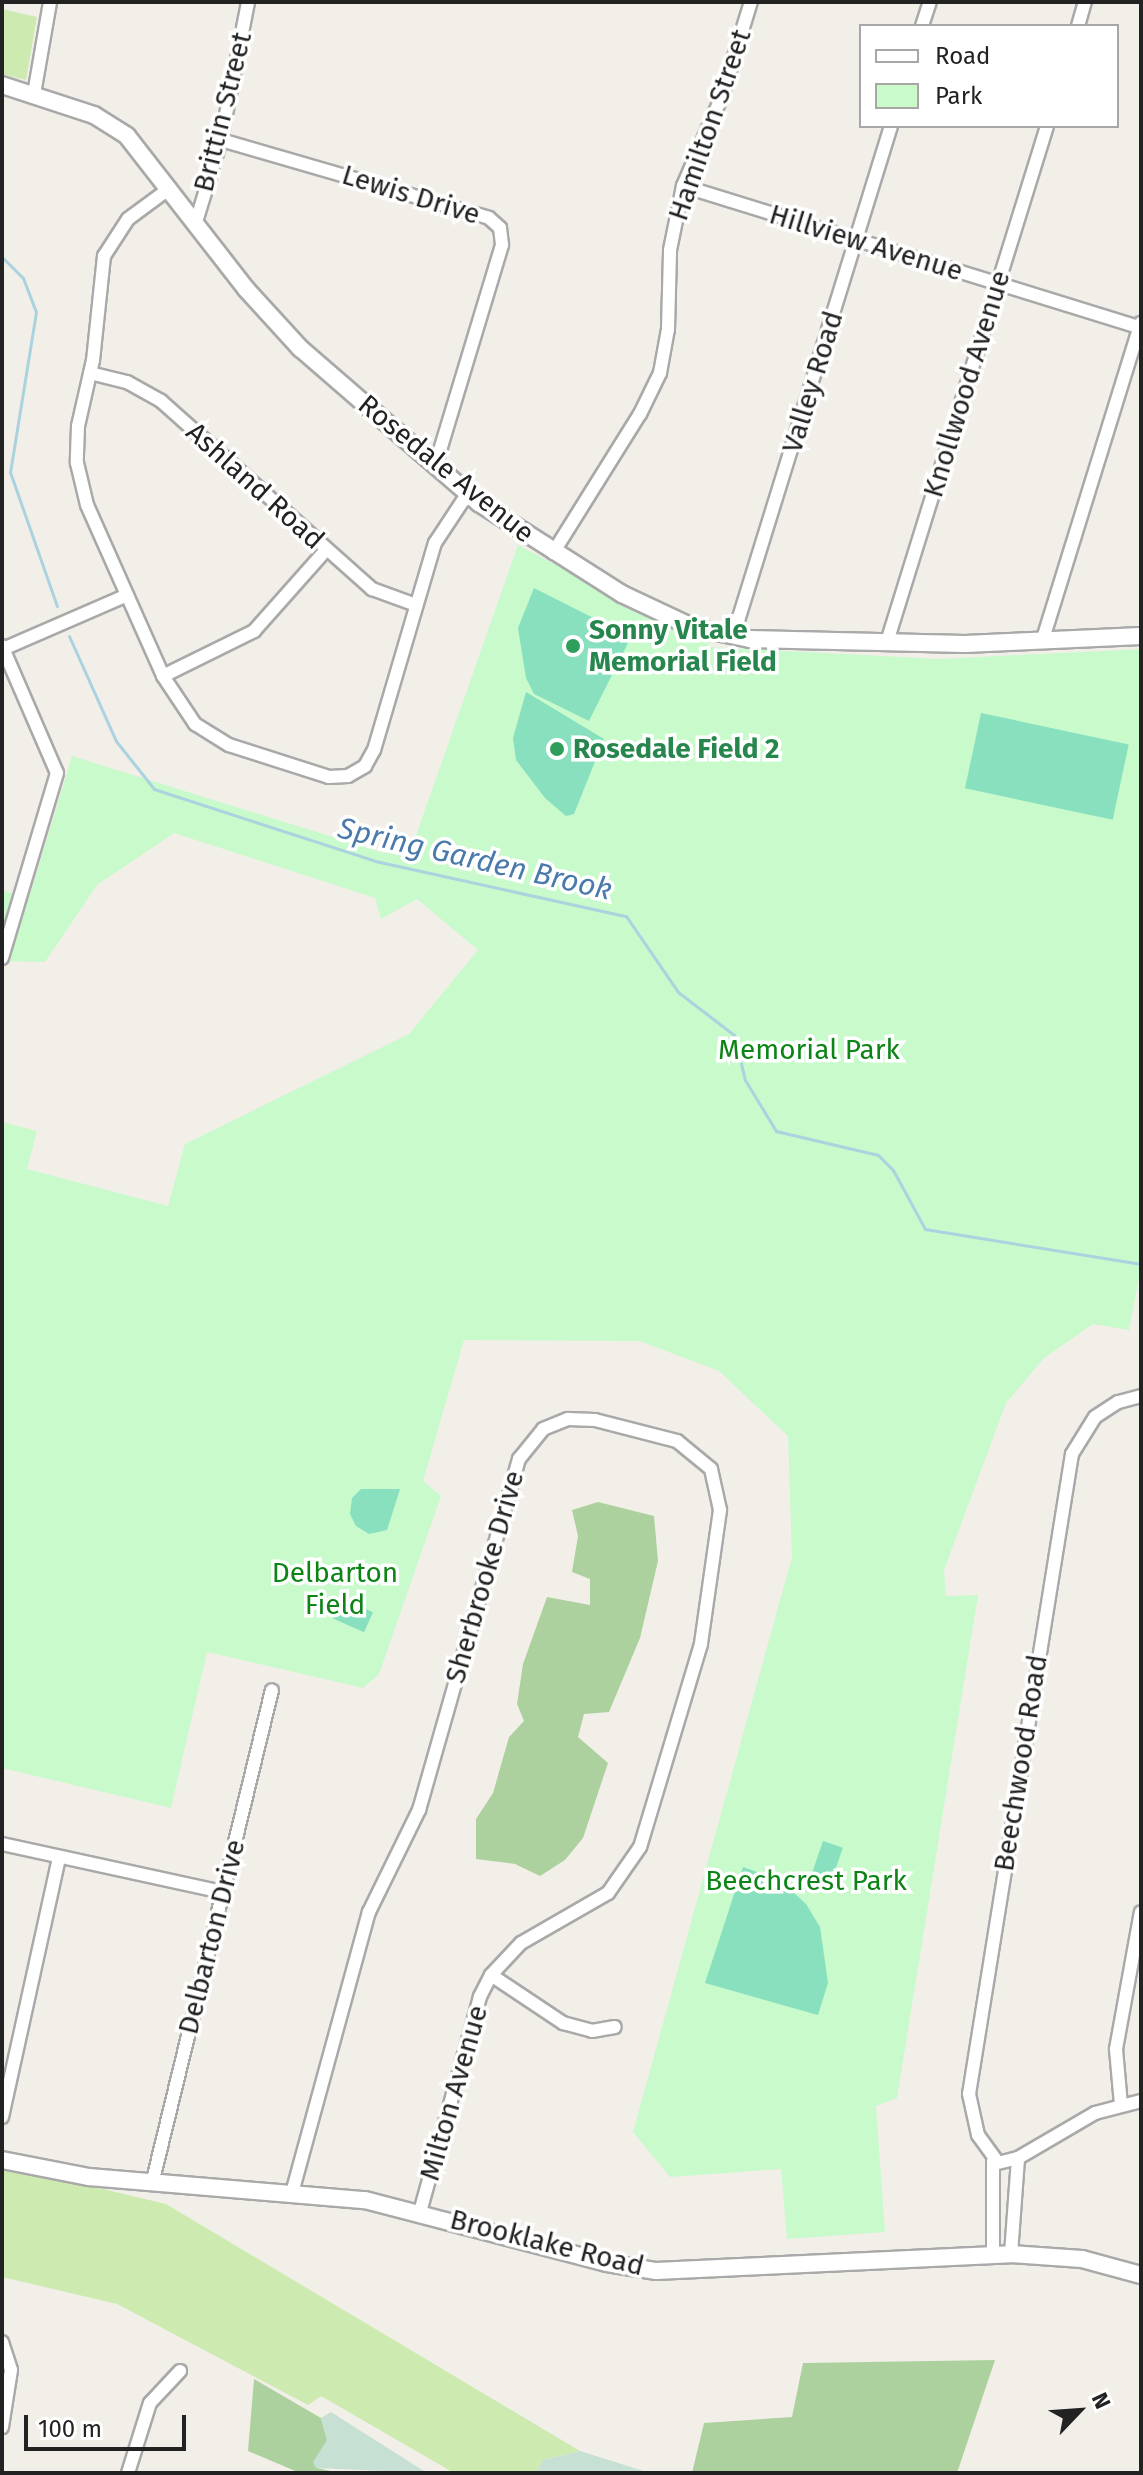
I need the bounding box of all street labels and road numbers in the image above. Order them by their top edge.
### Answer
street label: Hamilton Street [662,25,758,225]
street label: Brittin Street [187,29,259,195]
street label: Lewis Drive [338,158,484,232]
street label: Hillview Avenue [765,198,967,288]
street label: Knollwood Avenue [917,266,1017,502]
street label: Valley Road [776,307,850,457]
street label: Rosedale Avenue [351,388,541,550]
street label: Ashland Road [179,415,331,557]
street label: Sherbrooke Drive [439,1467,531,1687]
street label: Beechwood Road [987,1652,1055,1874]
street label: Delbarton Drive [172,1836,252,2038]
street label: Milton Avenue [413,2002,495,2184]
street label: Brooklake Road [447,2203,647,2283]

